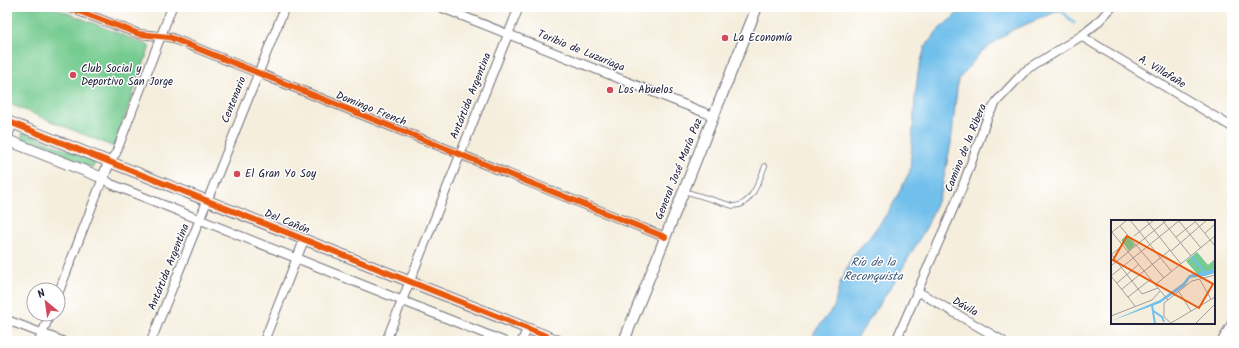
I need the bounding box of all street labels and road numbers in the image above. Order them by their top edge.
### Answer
street label: Toribio de Luzuriaga [535,25,627,77]
street label: Antártida Argentina [445,50,497,142]
street label: A. Villafañe [1135,51,1189,93]
street label: Centenario [217,74,252,126]
street label: Domingo French [333,87,409,131]
street label: Camino de la Ribera [940,101,992,195]
street label: General José María Paz [650,115,708,222]
street label: Del Cañón [262,205,313,239]
street label: Antártida Argentina [143,221,195,313]
street label: Dávila [949,292,981,322]

